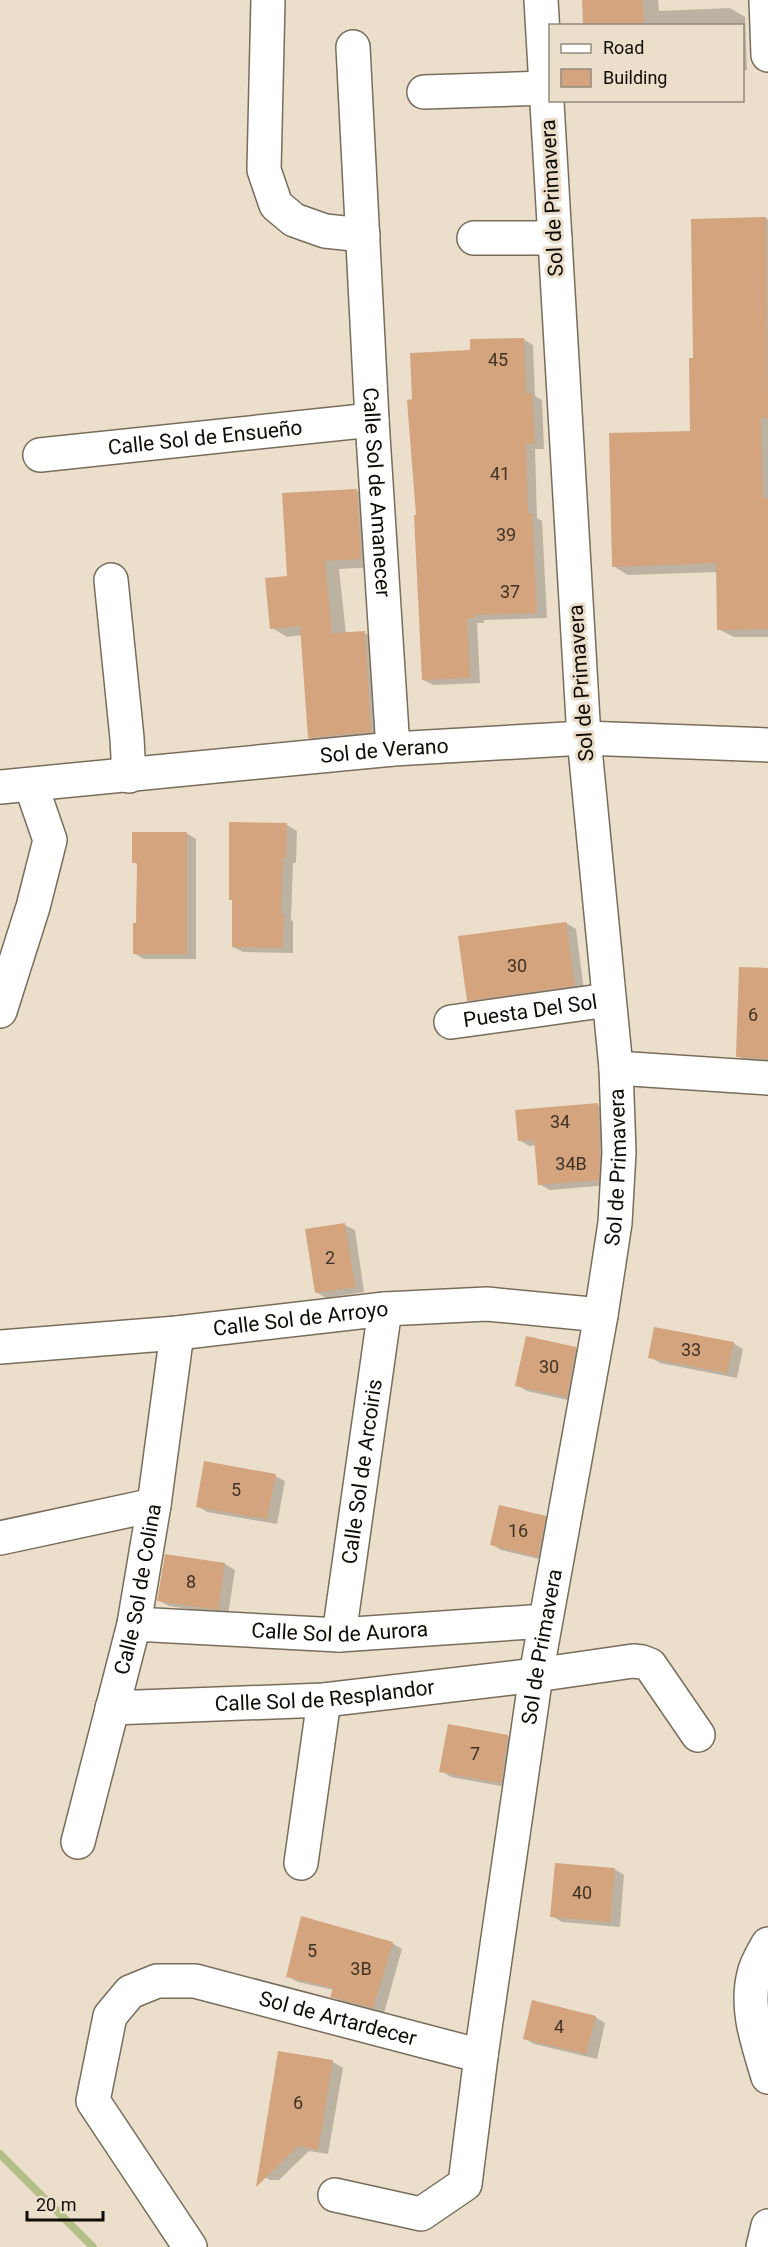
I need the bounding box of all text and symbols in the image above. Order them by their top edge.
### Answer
legend [549,24,744,102]
text: Road [603,37,644,58]
text: Building [603,67,667,88]
street label: Sol de Primavera [536,119,568,277]
house number: 45 [488,349,508,370]
street label: Calle Sol de Amanecer [358,387,395,598]
street label: Calle Sol de Ensueño [107,415,304,460]
house number: 41 [490,463,510,484]
house number: 39 [496,524,516,545]
house number: 37 [500,581,520,602]
street label: Sol de Primavera [564,604,598,762]
street label: Sol de Verano [319,734,449,768]
house number: 30 [507,955,527,976]
street label: Puesta Del Sol [462,990,599,1032]
house number: 6 [748,1004,758,1025]
street label: Sol de Primavera [600,1088,631,1247]
house number: 34 [550,1111,570,1132]
house number: 34B [555,1153,587,1174]
house number: 2 [325,1247,335,1268]
street label: Calle Sol de Arroyo [212,1297,389,1341]
house number: 33 [681,1339,701,1360]
house number: 30 [539,1356,559,1377]
street label: Calle Sol de Arcoiris [337,1378,387,1566]
house number: 5 [231,1479,241,1500]
street label: Calle Sol de Colina [109,1502,166,1677]
house number: 16 [508,1520,528,1541]
street label: Sol de Primavera [517,1567,567,1726]
house number: 8 [186,1571,196,1592]
street label: Calle Sol de Aurora [251,1617,429,1647]
street label: Calle Sol de Resplandor [214,1675,436,1716]
house number: 7 [470,1743,480,1764]
house number: 40 [572,1882,592,1903]
house number: 5 [307,1940,317,1961]
house number: 3B [350,1958,372,1979]
street label: Sol de Artardecer [257,1986,419,2051]
house number: 4 [554,2016,564,2037]
house number: 6 [293,2092,303,2113]
scale bar [27,2184,104,2222]
text: 20 m [36,2194,76,2215]

